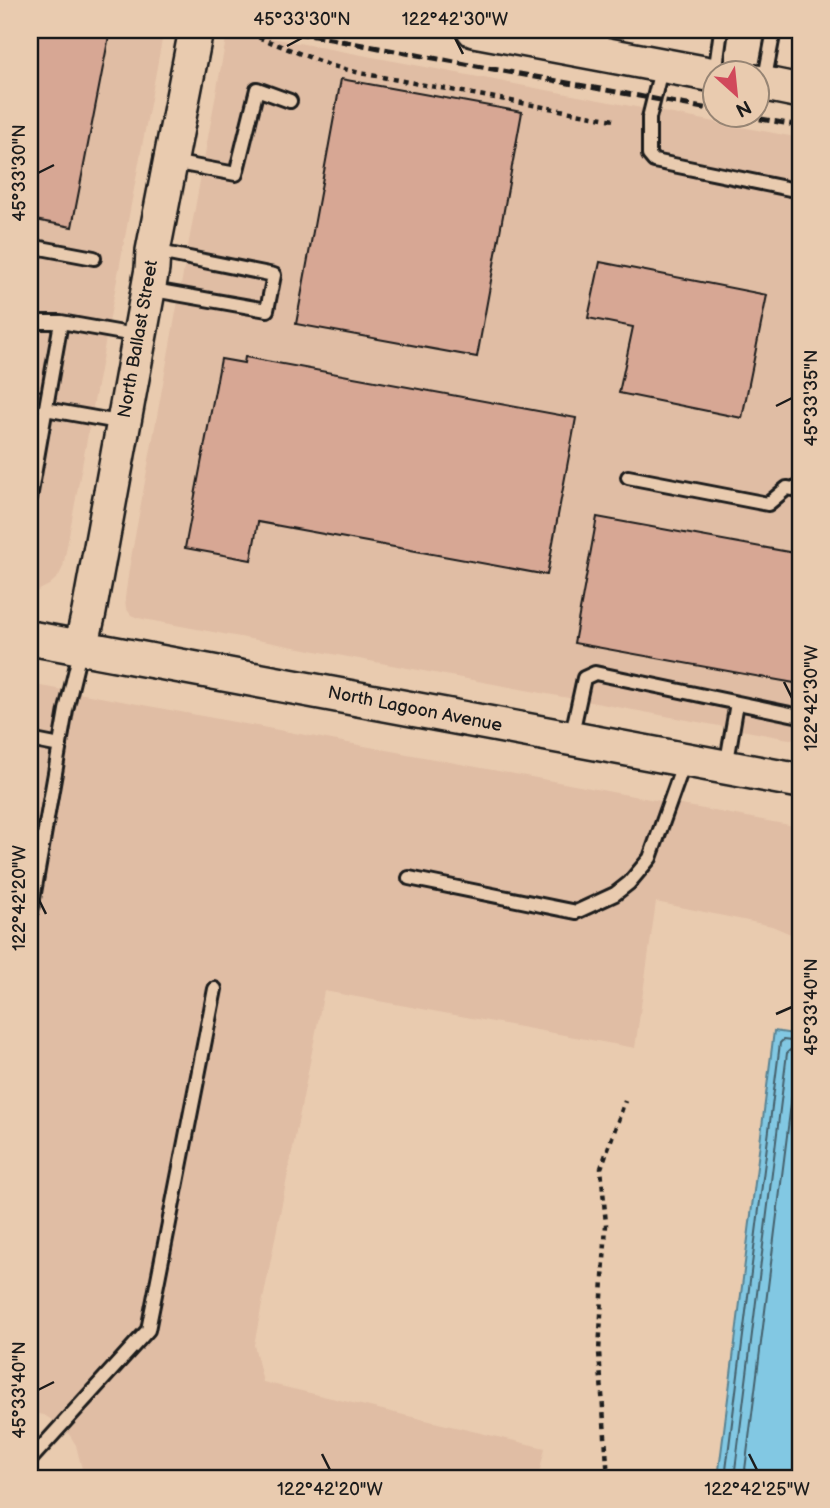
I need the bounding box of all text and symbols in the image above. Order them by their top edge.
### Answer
text: 45°33'30"N [253,9,351,30]
text: 122°42'30"W [402,9,509,30]
north arrow [700,60,770,130]
text: N [731,94,755,121]
text: 45°33'30"N [9,124,30,222]
street label: North Ballast Street [114,258,162,420]
text: 45°33'35"N [801,349,822,447]
text: 122°42'30"W [801,644,822,751]
street label: North Lagoon Avenue [326,682,504,736]
text: 122°42'20"W [9,844,30,951]
text: 45°33'40"N [801,958,822,1056]
text: 45°33'40"N [9,1341,30,1439]
text: 122°42'20"W [277,1479,384,1500]
text: 122°42'25"W [704,1479,810,1500]

